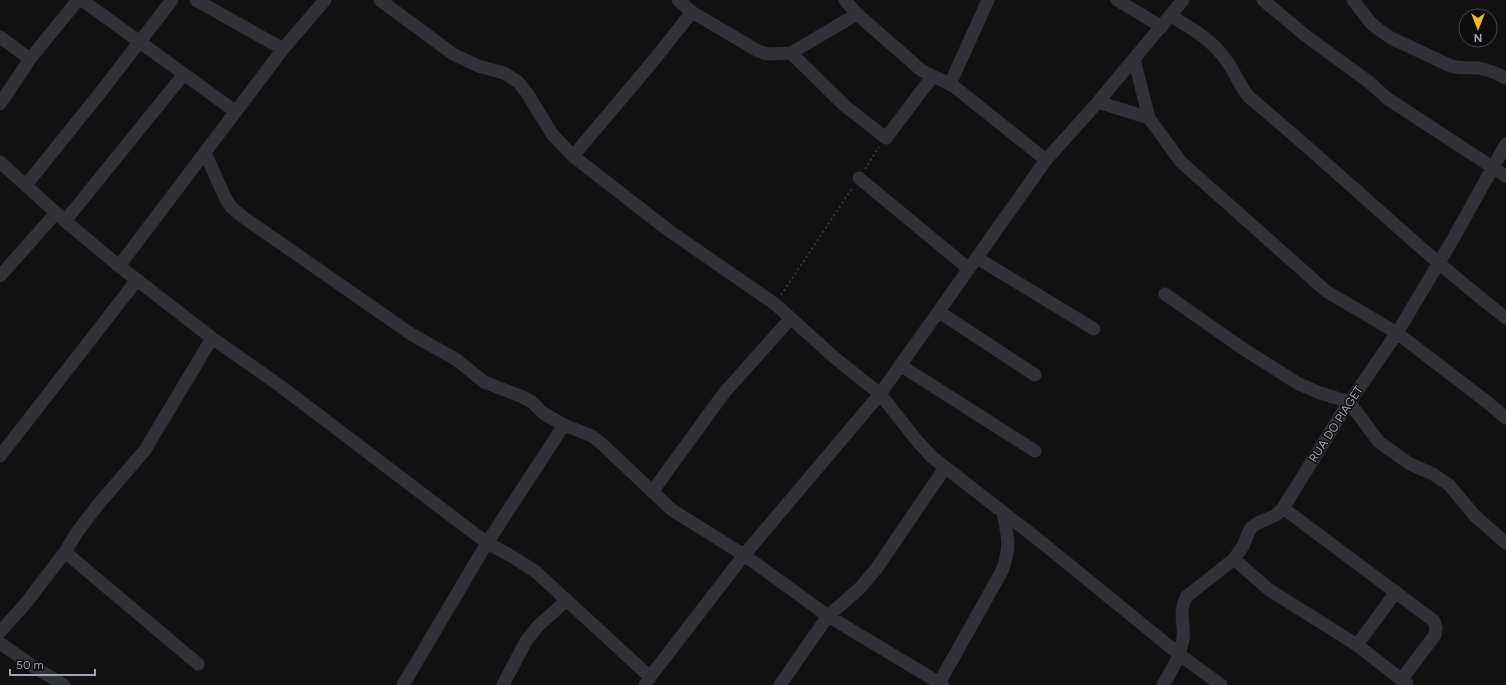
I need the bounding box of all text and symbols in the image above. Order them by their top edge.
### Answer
north arrow [1458,8,1498,48]
text: N [1474,31,1482,44]
street label: RUA DO PIAGET [1306,383,1366,465]
scale bar [10,651,95,677]
text: 50 m [16,658,44,672]

